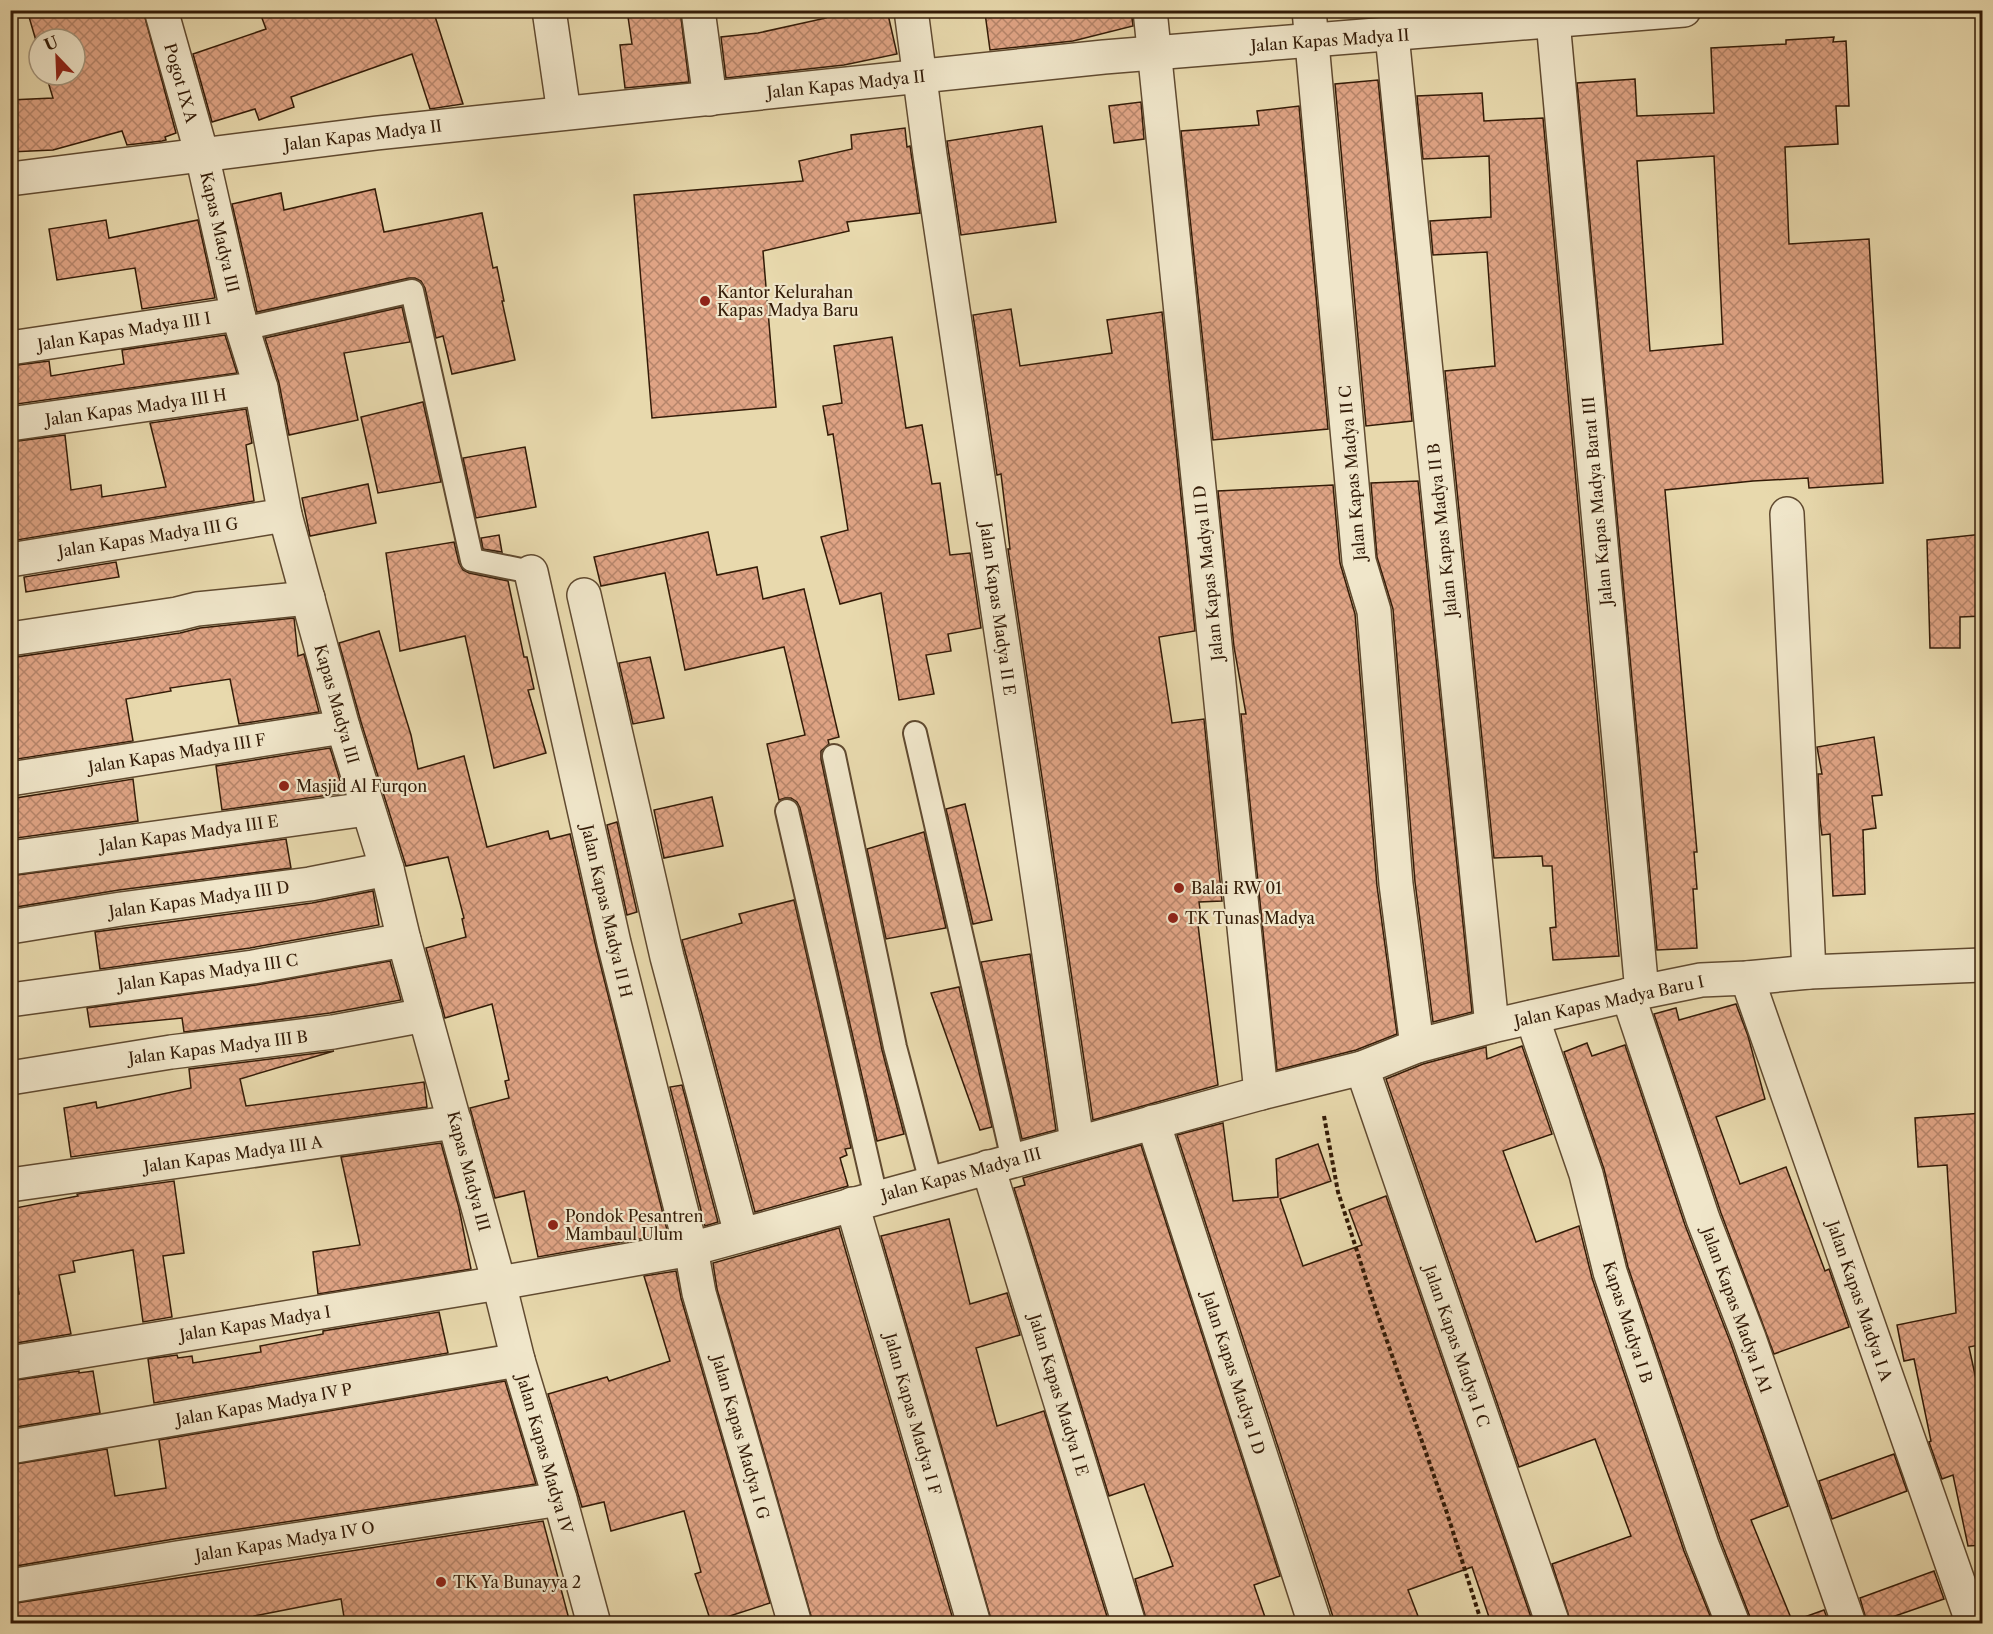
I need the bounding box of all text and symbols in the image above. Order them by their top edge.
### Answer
street label: Jalan Kapas Madya II [1247,24,1410,56]
north arrow [27,27,87,87]
text: U [41,31,61,55]
street label: Pogot IX A [160,41,202,126]
street label: Jalan Kapas Madya II [763,66,926,103]
street label: Jalan Kapas Madya II [280,115,443,155]
street label: Kapas Madya III [196,170,244,294]
place label: Kantor Kelurahan Kapas Madya Baru [717,282,859,320]
marker: Kantor Kelurahan Kapas Madya Baru [698,294,712,308]
street label: Jalan Kapas Madya III I [33,307,212,355]
street label: Jalan Kapas Madya III H [41,384,228,430]
street label: Jalan Kapas Madya II C [1334,385,1370,564]
street label: Jalan Kapas Madya Barat III [1578,396,1616,609]
street label: Jalan Kapas Madya II B [1423,442,1461,621]
street label: Jalan Kapas Madya II D [1189,484,1227,665]
street label: Jalan Kapas Madya III G [54,513,240,562]
street label: Jalan Kapas Madya II E [976,518,1020,697]
street label: Kapas Madya III [310,642,364,766]
street label: Jalan Kapas Madya III F [84,729,267,777]
place label: Masjid Al Furqon [296,776,427,796]
marker: Masjid Al Furqon [277,779,291,793]
street label: Jalan Kapas Madya III E [95,811,280,856]
street label: Jalan Kapas Madya II H [577,820,637,999]
street label: Jalan Kapas Madya III D [104,876,291,922]
place label: Balai RW 01 [1191,878,1282,898]
marker: Balai RW 01 [1172,881,1186,895]
place label: TK Tunas Madya [1185,908,1315,928]
marker: TK Tunas Madya [1166,911,1180,925]
street label: Jalan Kapas Madya III C [114,949,299,995]
street label: Jalan Kapas Madya Baru I [1509,971,1706,1032]
street label: Jalan Kapas Madya III B [124,1026,309,1068]
street label: Kapas Madya III [443,1109,495,1233]
street label: Jalan Kapas Madya III A [139,1131,325,1177]
street label: Jalan Kapas Madya III [876,1143,1043,1206]
place label: Pondok Pesantren Mambaul Ulum [565,1206,703,1244]
street label: Jalan Kapas Madya I A [1822,1215,1897,1385]
marker: Pondok Pesantren Mambaul Ulum [546,1218,560,1232]
street label: Jalan Kapas Madya I A1 [1697,1221,1776,1396]
street label: Kapas Madya I B [1599,1259,1657,1385]
street label: Jalan Kapas Madya I C [1419,1260,1494,1429]
street label: Jalan Kapas Madya I D [1197,1286,1270,1457]
street label: Jalan Kapas Madya I [175,1301,332,1345]
street label: Jalan Kapas Madya I E [1024,1309,1093,1478]
street label: Jalan Kapas Madya I F [879,1328,946,1497]
street label: Jalan Kapas Madya I G [707,1350,774,1522]
street label: Jalan Kapas Madya IV [512,1369,577,1536]
street label: Jalan Kapas Madya IV P [171,1379,354,1430]
street label: Jalan Kapas Madya IV O [191,1517,376,1566]
place label: TK Ya Bunayya 2 [453,1572,581,1592]
marker: TK Ya Bunayya 2 [434,1575,448,1589]

